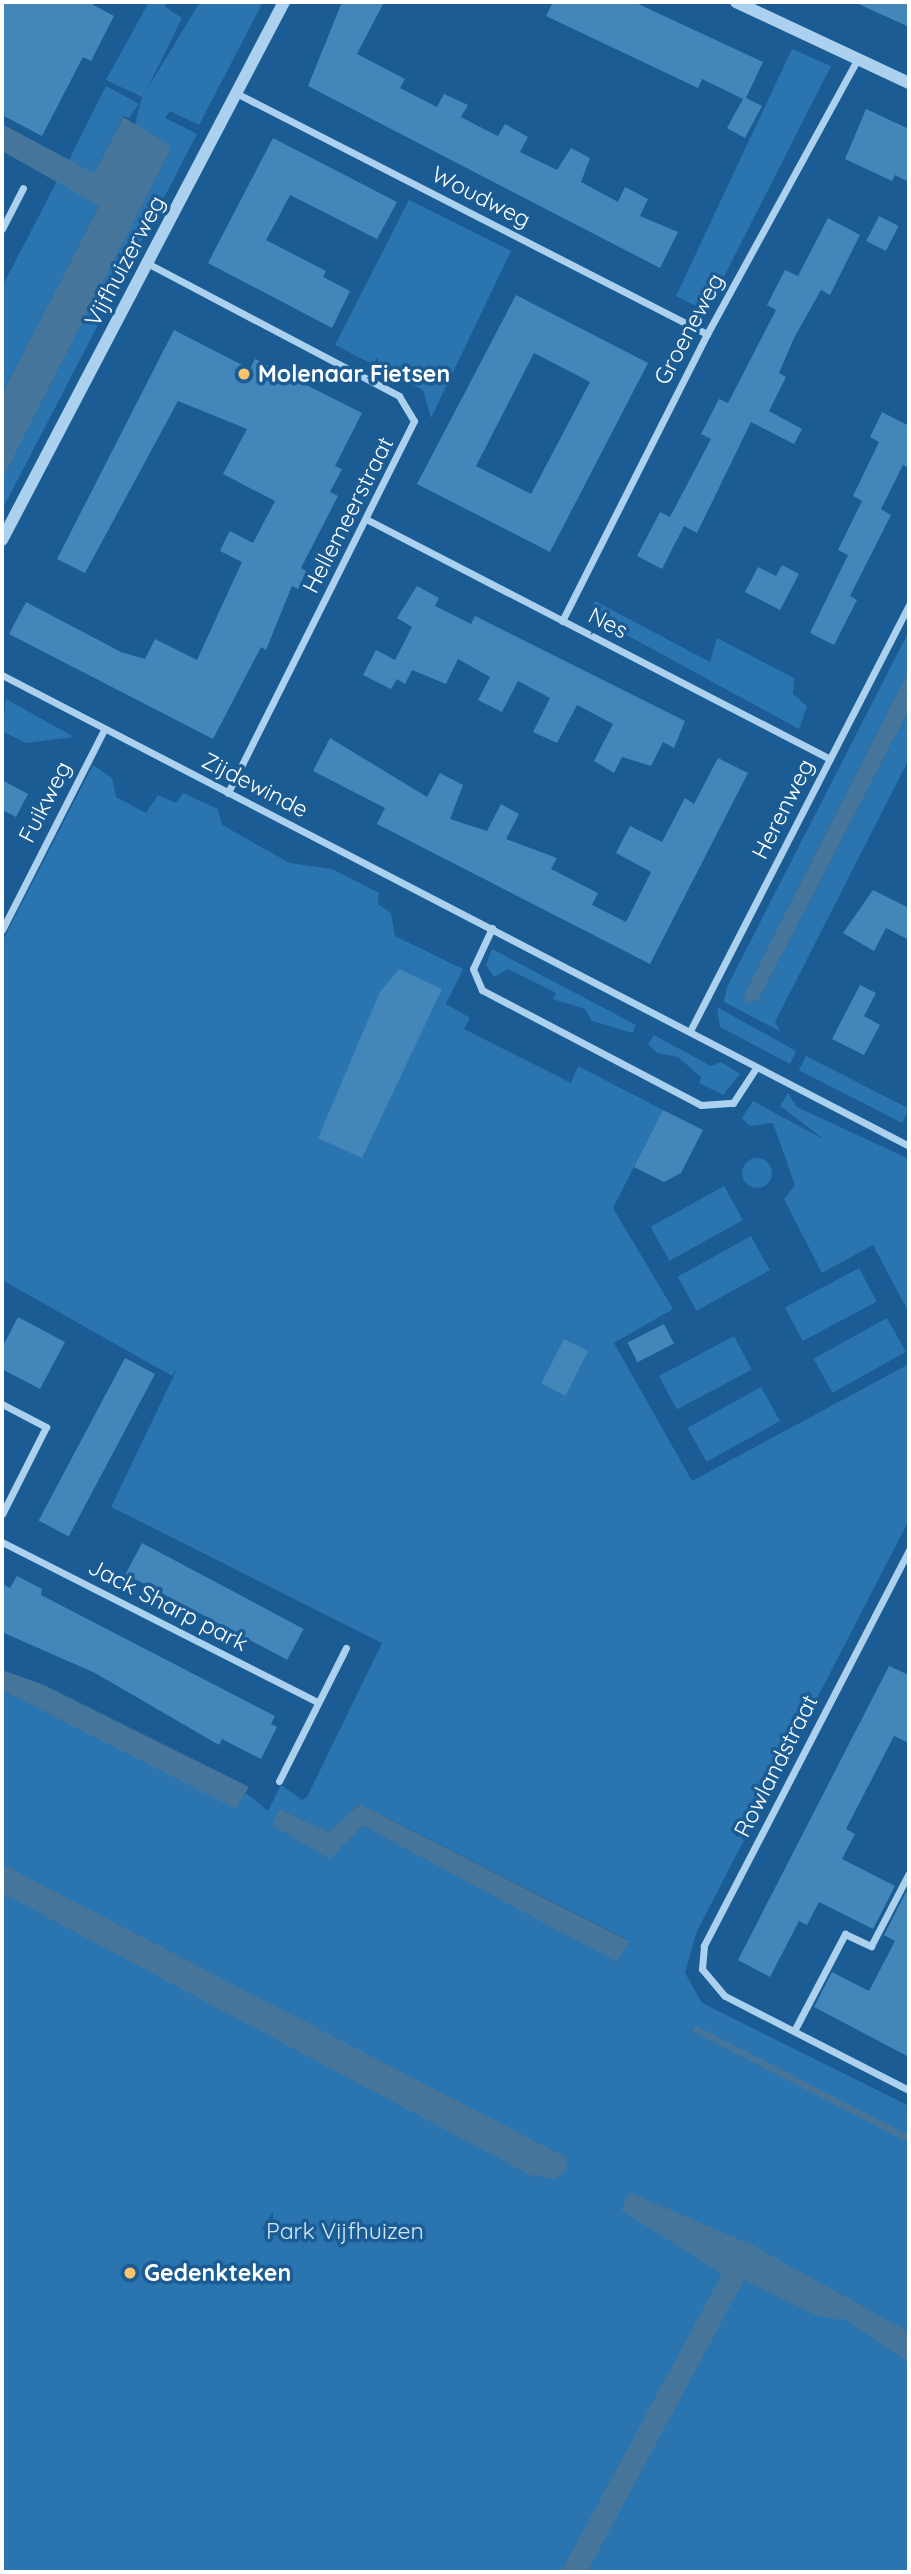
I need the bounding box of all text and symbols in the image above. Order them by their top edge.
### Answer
street label: Woudweg [427,160,535,234]
street label: Vijfhuizerweg [79,191,171,331]
street label: Groeneweg [648,269,730,389]
place label: Molenaar Fietsen [258,360,450,388]
marker: Molenaar Fietsen [236,366,252,382]
street label: Hellemeerstraat [297,432,399,598]
street label: Nes [584,602,632,644]
street label: Zijdewinde [197,747,313,823]
street label: Herenweg [746,754,820,864]
street label: Fuikweg [13,757,77,847]
street label: Jack Sharp park [83,1553,253,1657]
street label: Rowlandstraat [728,1690,824,1842]
park label: Park Vijfhuizen [266,2217,424,2245]
place label: Gedenkteken [144,2259,291,2287]
marker: Gedenkteken [122,2265,138,2281]

